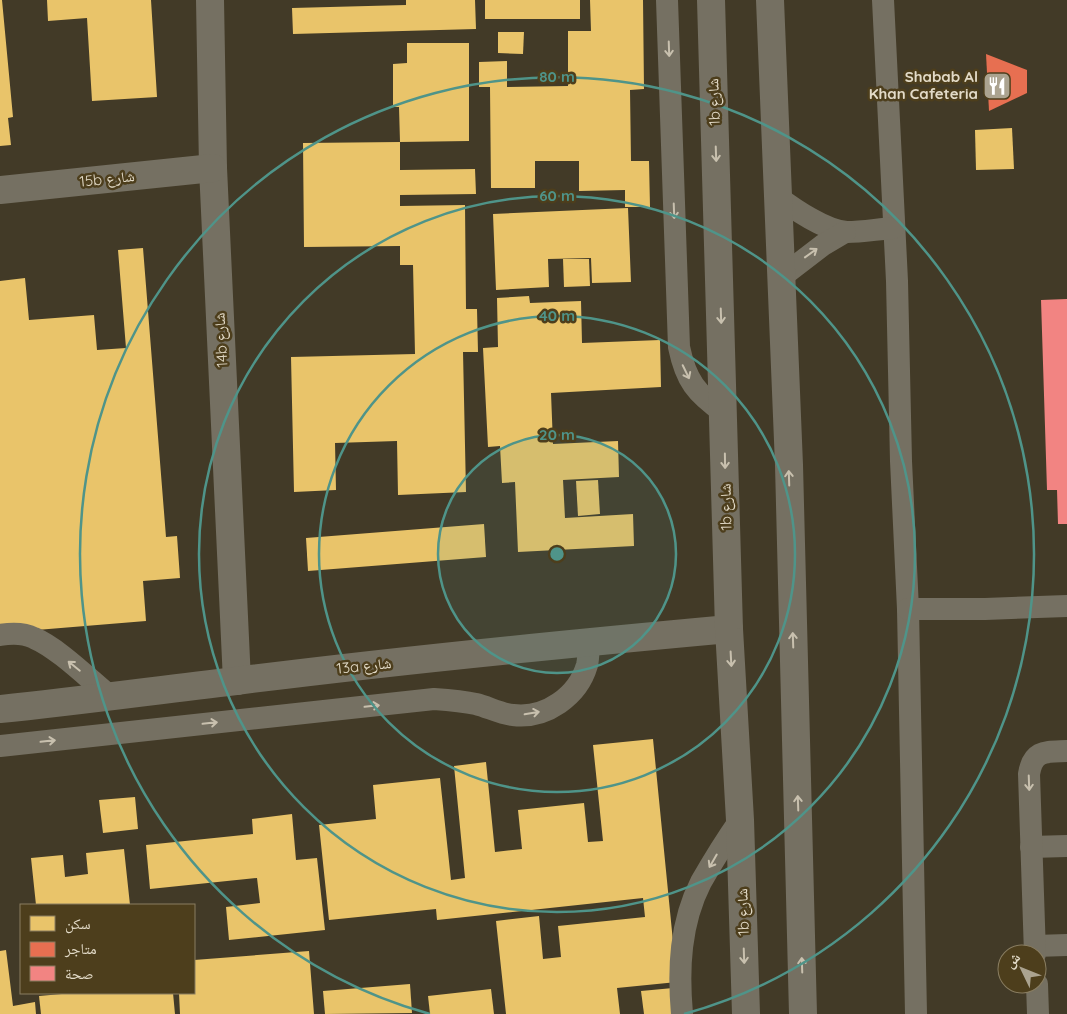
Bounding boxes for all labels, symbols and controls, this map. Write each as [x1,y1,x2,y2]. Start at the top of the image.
one-way arrow [664,40,673,56]
text: 80 m [539,67,575,86]
place label: Shabab Al Khan Cafeteria [869,67,978,103]
restaurant icon: Shabab Al Khan Cafeteria [982,71,1012,101]
street label: 1b شارع [703,78,725,126]
one-way arrow [711,145,720,161]
street label: 15b شارع [78,166,136,192]
text: 60 m [539,186,575,205]
one-way arrow [670,203,679,219]
one-way arrow [804,248,817,259]
text: 40 m [539,306,575,325]
one-way arrow [716,308,725,324]
street label: 14b شارع [210,312,232,368]
one-way arrow [682,364,691,379]
text: 20 m [539,425,575,444]
one-way arrow [720,453,730,469]
one-way arrow [784,470,794,486]
street label: 1b شارع [716,483,736,531]
centre of rings [548,545,566,563]
one-way arrow [789,633,798,649]
one-way arrow [726,650,735,666]
street label: 13a شارع [336,653,393,679]
one-way arrow [68,661,81,672]
one-way arrow [363,701,379,711]
one-way arrow [523,708,539,718]
one-way arrow [202,718,218,728]
one-way arrow [40,736,56,746]
one-way arrow [1025,775,1034,791]
one-way arrow [793,795,802,811]
one-way arrow [708,853,718,868]
street label: 1b شارع [732,888,754,936]
legend [20,904,195,994]
text: سكن [65,914,91,934]
text: متاجر [64,939,97,958]
north arrow [997,944,1047,994]
one-way arrow [739,948,749,964]
text: ش [1001,948,1024,972]
one-way arrow [797,958,807,974]
text: صحة [65,964,94,983]

